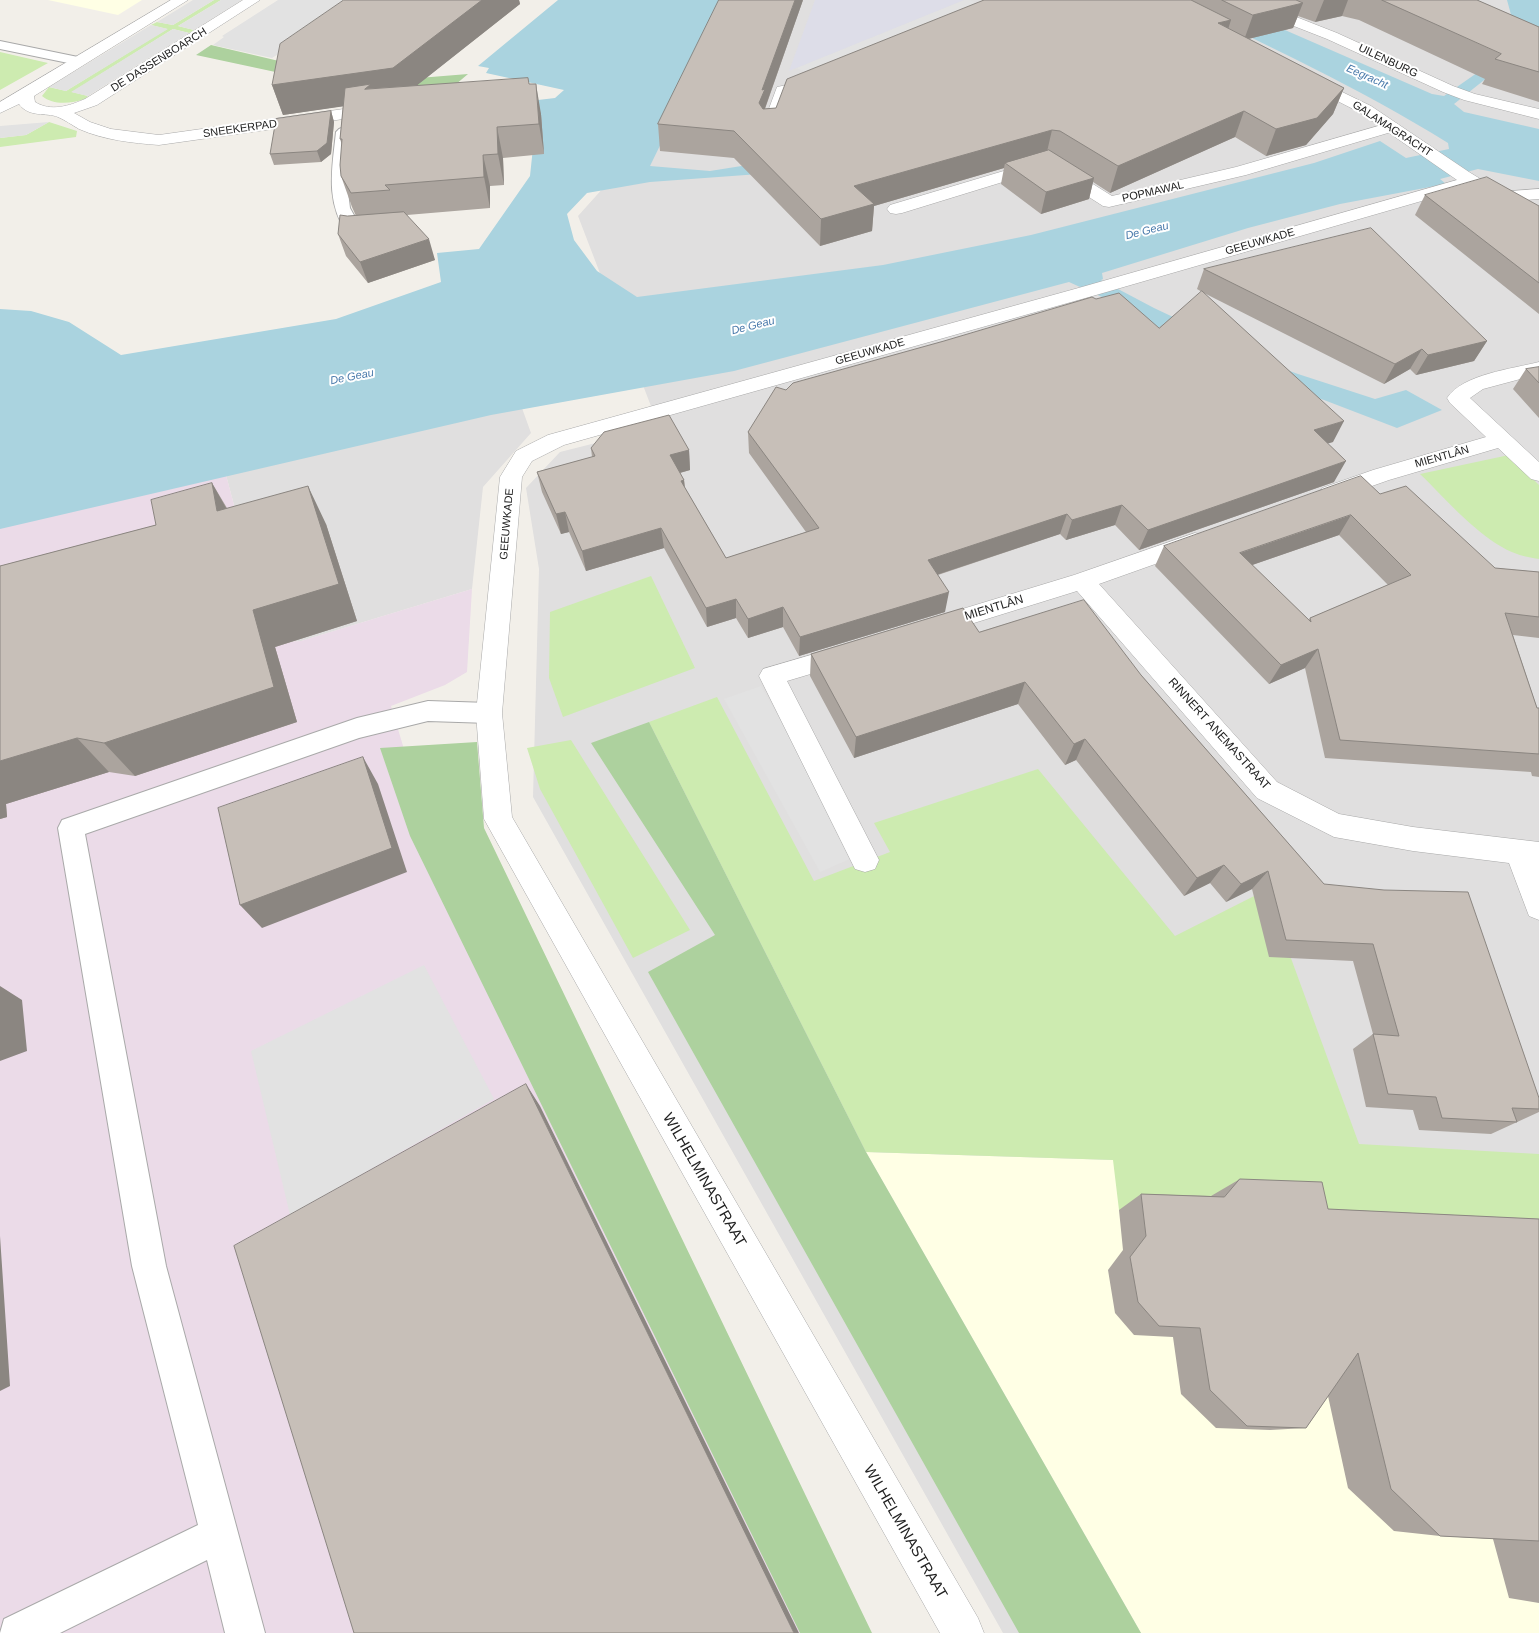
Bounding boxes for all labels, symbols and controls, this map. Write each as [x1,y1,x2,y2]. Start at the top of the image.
street label: DE DASSENBOARCH [109,25,209,95]
street label: UILENBURG [1356,41,1420,81]
water label: Eegracht [1344,62,1390,92]
street label: GALAMAGRACHT [1350,98,1434,160]
street label: SNEEKERPAD [202,117,278,141]
street label: POPMAWAL [1121,179,1185,205]
water label: De Geau [1124,219,1170,243]
street label: GEEUWKADE [1224,226,1296,258]
water label: De Geau [730,314,776,338]
street label: GEEUWKADE [834,336,906,368]
water label: De Geau [329,366,375,388]
street label: MIENTLÂN [1413,443,1471,471]
street label: GEEUWKADE [497,488,517,560]
street label: MIENTLÂN [963,592,1025,624]
street label: RINNERT ANEMASTRAAT [1165,675,1273,793]
street label: WILHELMINASTRAAT [658,1110,750,1250]
street label: WILHELMINASTRAAT [859,1462,951,1602]

